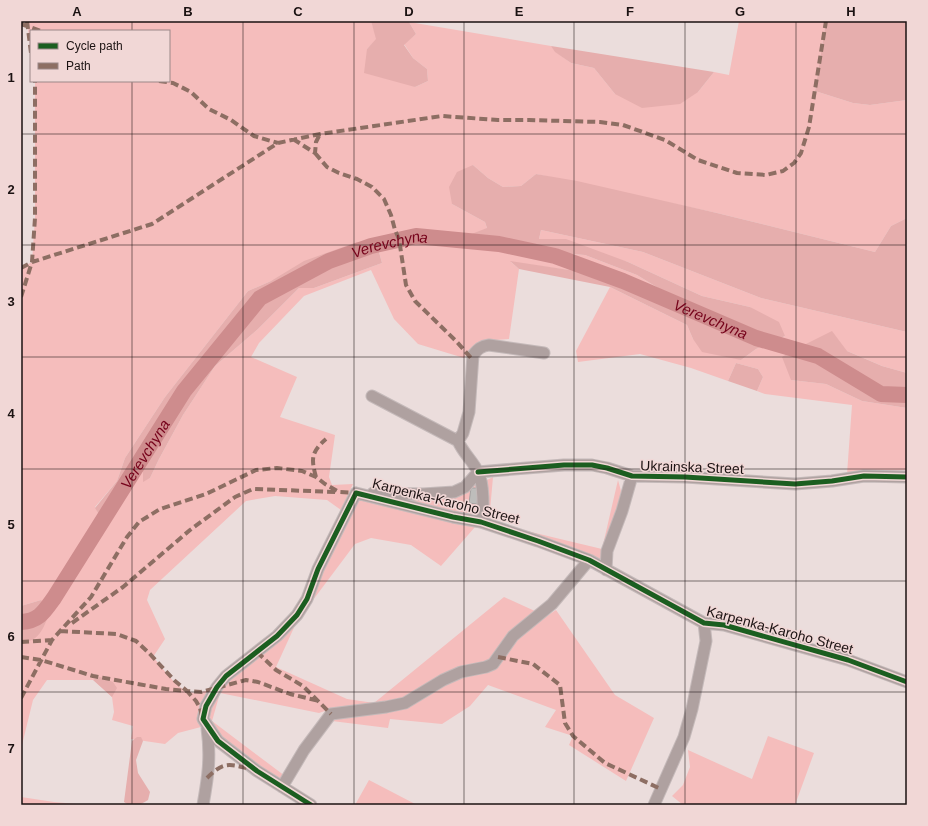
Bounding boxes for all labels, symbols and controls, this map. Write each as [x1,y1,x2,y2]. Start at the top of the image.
text: A [72,4,82,19]
text: B [183,4,193,19]
text: C [293,4,303,19]
text: D [404,4,414,19]
text: E [515,4,524,19]
text: F [626,4,634,19]
text: G [735,4,745,19]
text: H [846,4,856,19]
legend [30,30,170,82]
text: Cycle path [66,39,123,53]
text: Path [66,59,91,73]
text: 1 [7,70,15,85]
text: 2 [7,182,15,197]
water label: Verevchyna [349,227,429,261]
text: 3 [7,294,15,309]
water label: Verevchyna [671,295,750,342]
text: 4 [7,406,15,421]
water label: Verevchyna [116,416,173,492]
street label: Ukrainska Street [640,457,744,477]
street label: Karpenka-Karoho Street [371,475,521,527]
text: 5 [7,517,15,532]
street label: Karpenka-Karoho Street [705,603,855,657]
text: 6 [7,629,15,644]
text: 7 [7,741,15,756]

